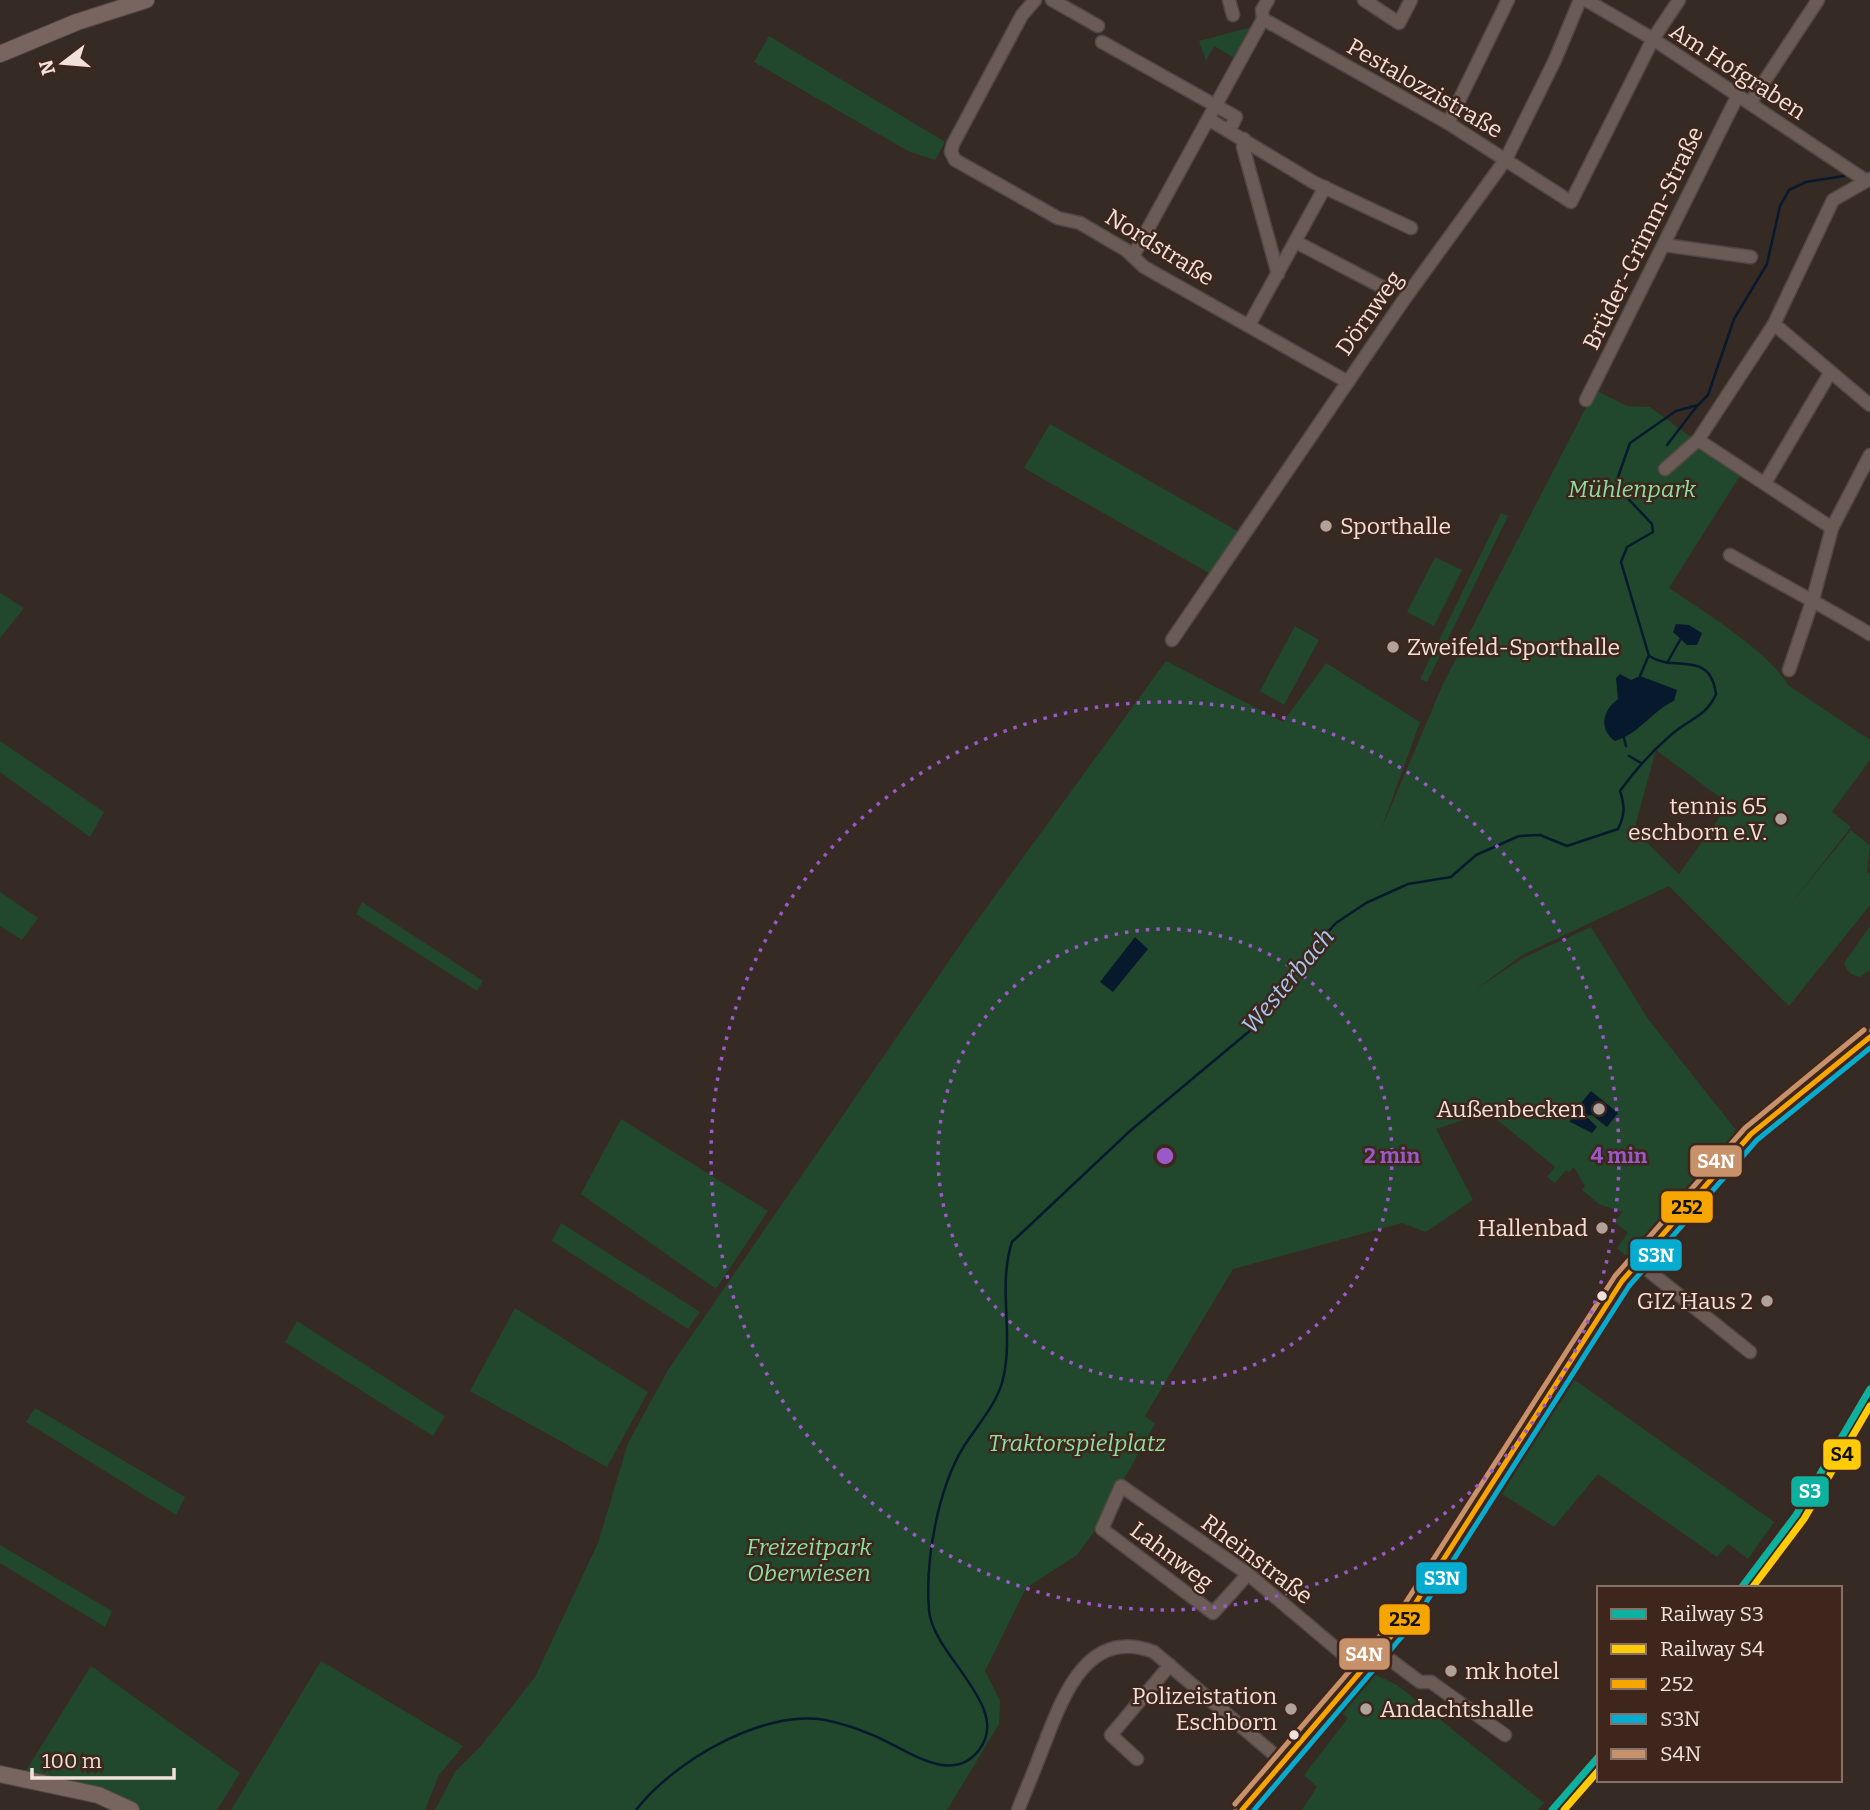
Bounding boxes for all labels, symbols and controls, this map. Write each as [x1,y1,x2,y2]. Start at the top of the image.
street label: Am Hofgraben [1665,17,1812,126]
north arrow [28,28,98,98]
street label: Pestalozzistraße [1342,32,1508,144]
text: N [34,57,60,78]
street label: Brüder-Grimm-Straße [1577,122,1709,354]
street label: Nordstraße [1100,203,1220,291]
street label: Dörnweg [1330,265,1408,361]
park label: Mühlenpark [1568,475,1696,503]
place label: Sporthalle [1340,512,1451,540]
marker: Sporthalle [1318,518,1334,534]
place label: Zweifeld-Sporthalle [1407,633,1620,661]
marker: Zweifeld-Sporthalle [1385,639,1401,655]
place label: tennis 65 eschborn e.V. [1628,792,1767,846]
marker: tennis 65 eschborn e.V. [1773,811,1789,827]
water label: Westerbach [1236,923,1340,1039]
place label: Außenbecken [1437,1095,1585,1123]
marker: Außenbecken [1591,1101,1607,1117]
text: 2 min [1364,1143,1420,1169]
text: 4 min [1591,1143,1648,1169]
centre of rings [1153,1144,1177,1168]
line badge: S4N [1689,1144,1743,1178]
text: S4N [1697,1150,1735,1173]
line badge: 252 [1660,1190,1714,1224]
text: 252 [1671,1196,1703,1219]
place label: Hallenbad [1478,1214,1588,1242]
marker: Hallenbad [1594,1220,1610,1236]
line badge: S3N [1629,1238,1683,1272]
text: S3N [1638,1244,1675,1267]
place label: GIZ Haus 2 [1637,1287,1753,1315]
unlabelled marker [1595,1289,1609,1303]
marker: GIZ Haus 2 [1759,1293,1775,1309]
park label: Traktorspielplatz [988,1429,1166,1457]
line badge: S4 [1822,1438,1862,1471]
text: S4 [1831,1443,1854,1466]
line badge: S3 [1790,1475,1830,1508]
text: S3 [1799,1480,1821,1503]
street label: Rheinstraße [1196,1508,1318,1610]
street label: Lahnweg [1125,1516,1219,1596]
park label: Freizeitpark Oberwiesen [746,1533,872,1587]
line badge: S3N [1415,1561,1468,1595]
text: S3N [1424,1567,1461,1590]
legend [1597,1586,1842,1782]
text: Railway S3 [1660,1601,1764,1627]
line badge: 252 [1378,1603,1431,1636]
text: 252 [1389,1608,1421,1631]
text: Railway S4 [1660,1636,1764,1662]
line badge: S4N [1338,1637,1391,1671]
text: S4N [1345,1643,1383,1666]
place label: mk hotel [1465,1657,1560,1685]
marker: mk hotel [1443,1663,1459,1679]
text: 252 [1660,1671,1694,1697]
place label: Polizeistation Eschborn [1132,1682,1277,1736]
place label: Andachtshalle [1380,1695,1534,1723]
marker: Polizeistation Eschborn [1283,1701,1299,1717]
marker: Andachtshalle [1358,1701,1374,1717]
text: S3N [1660,1706,1700,1732]
unlabelled marker [1287,1728,1301,1742]
scale bar [32,1736,173,1780]
text: S4N [1660,1741,1702,1767]
text: 100 m [42,1748,102,1774]

